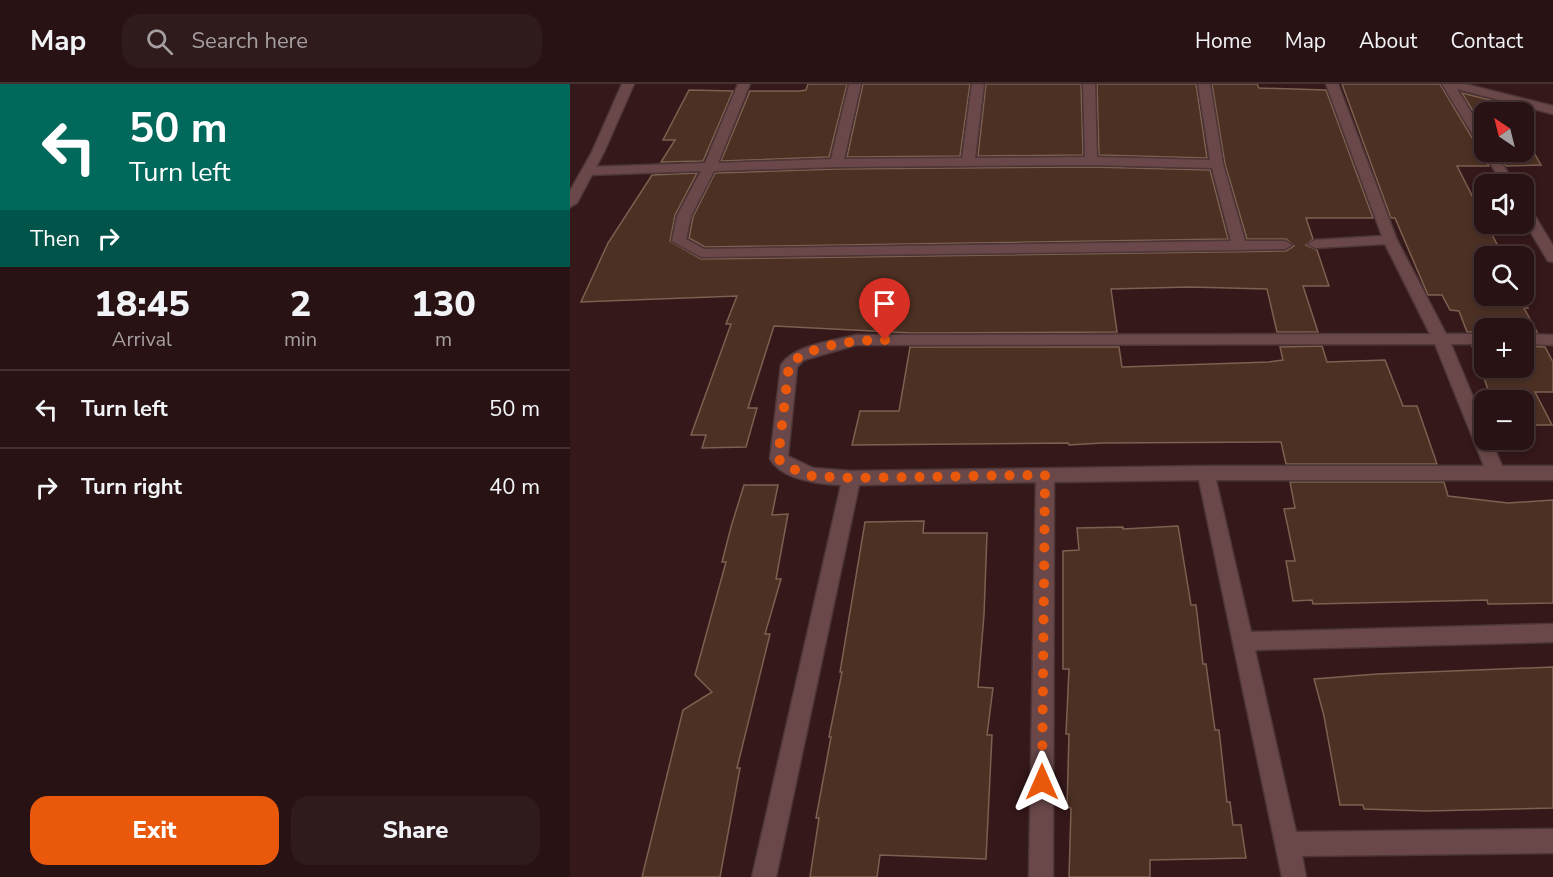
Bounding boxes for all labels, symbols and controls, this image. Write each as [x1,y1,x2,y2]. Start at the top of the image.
search box [122,14,542,68]
text: Map [30,22,86,60]
icon: search [143,25,176,58]
text: Search here [191,26,308,56]
text: Home [1195,27,1252,55]
text: Map [1285,27,1326,55]
text: About [1359,27,1417,55]
text: Contact [1450,27,1523,55]
text: 50 m [129,100,228,157]
north arrow [1474,102,1534,162]
map controls [1474,102,1534,450]
icon: left [30,108,108,186]
text: Turn left [129,154,230,191]
button: sound [1474,174,1534,234]
icon: right [92,222,125,255]
text: Then [30,224,80,254]
button: search [1474,246,1534,306]
pin [859,278,910,340]
text: 18:45 [94,280,190,329]
text: 2 [290,280,311,329]
text: 130 [411,280,476,329]
icon: arrive [868,287,901,320]
button: + [1474,318,1534,378]
text: Arrival [112,326,172,353]
text: min [284,326,317,353]
text: m [435,326,452,353]
button: − [1474,390,1534,450]
icon: left [30,393,63,426]
text: Turn left [81,394,168,424]
text: 50 m [489,394,540,424]
icon: right [30,471,63,504]
text: Turn right [81,472,182,502]
text: 40 m [489,472,540,502]
position arrow [1010,750,1074,814]
button: Exit [30,796,279,865]
button: Share [291,796,540,865]

